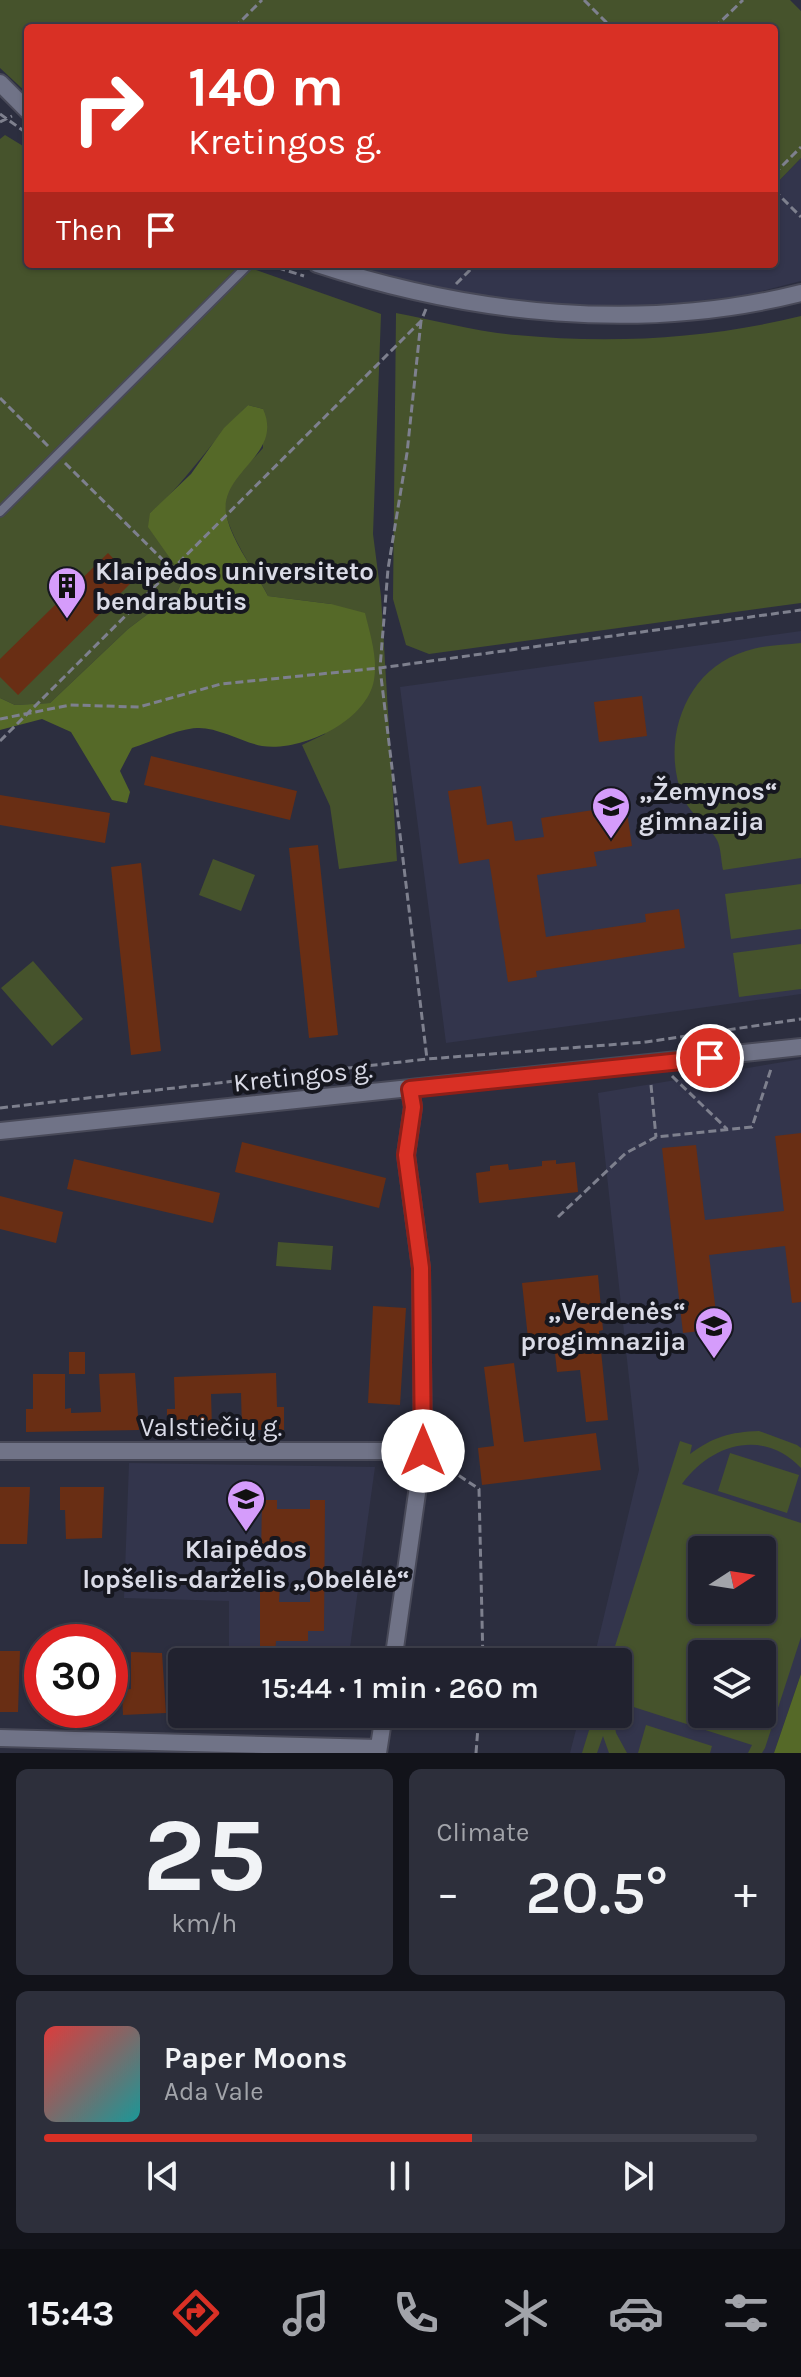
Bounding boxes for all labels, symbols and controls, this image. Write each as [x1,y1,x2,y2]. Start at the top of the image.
text: 140 m [188,54,344,119]
icon: right [56,56,160,160]
text: Kretingos g. [188,121,382,163]
icon: arrive [139,208,183,252]
text: Then [56,212,123,248]
place label: Klaipėdos universiteto bendrabutis [95,556,374,617]
building icon: Klaipėdos universiteto bendrabutis [46,565,88,620]
place label: „Žemynos“ gimnazija [639,775,778,837]
school or university icon: „Žemynos“ gimnazija [590,785,632,840]
pin [676,1024,744,1092]
icon: arrive [688,1036,732,1080]
street label: Kretingos g. [232,1053,374,1099]
place label: „Verdenės“ progimnazija [520,1296,686,1357]
school or university icon: „Verdenės“ progimnazija [693,1305,735,1360]
position arrow [381,1409,465,1493]
street label: Valstiečių g. [140,1412,282,1443]
school or university icon: Klaipėdos lopšelis-darželis „Obelėlė“ [225,1478,267,1533]
place label: Klaipėdos lopšelis-darželis „Obelėlė“ [82,1534,410,1595]
north arrow [688,1536,776,1624]
map controls [688,1536,776,1728]
speed limit sign: 30 [24,1624,128,1728]
button: layers [688,1640,776,1728]
text: 15:44 · 1 min · 260 m [261,1670,539,1706]
text: 25 [143,1795,266,1916]
text: Climate [437,1817,529,1848]
text: 20.5° [525,1858,668,1928]
text: − [437,1868,460,1919]
text: + [734,1868,757,1919]
text: km/h [171,1908,237,1939]
text: Paper Moons [164,2040,347,2076]
text: Ada Vale [164,2076,264,2107]
icon: previous [141,2154,185,2198]
icon: pause [378,2154,422,2198]
icon: next [616,2154,660,2198]
icon: directions [168,2285,224,2341]
icon: music [278,2285,334,2341]
icon: phone [388,2285,444,2341]
icon: climate [498,2285,554,2341]
icon: car [608,2285,664,2341]
icon: filters [718,2285,774,2341]
text: 15:43 [27,2292,114,2334]

